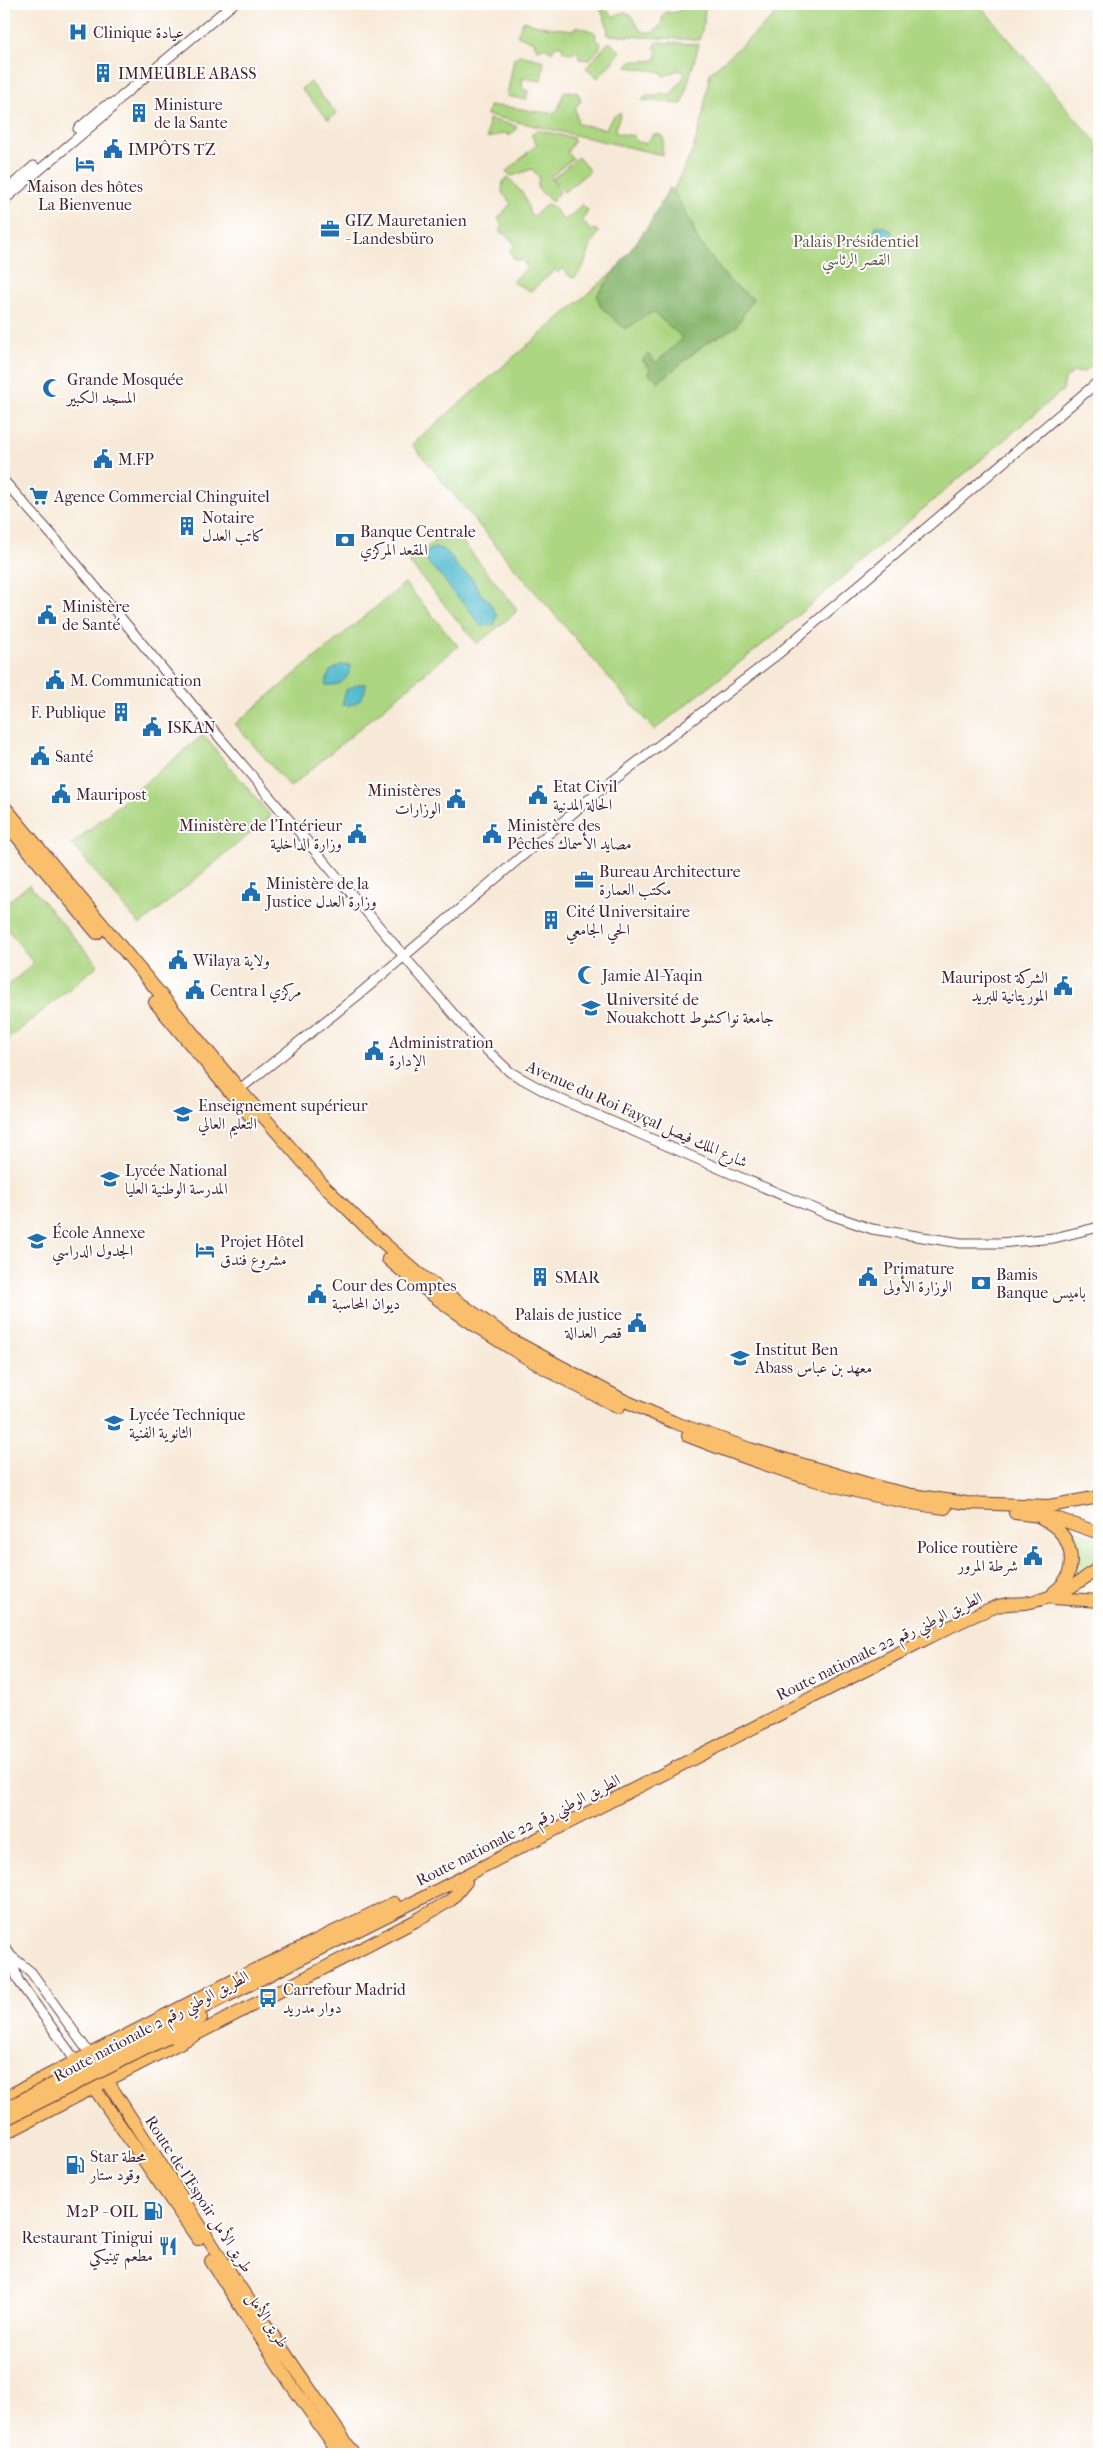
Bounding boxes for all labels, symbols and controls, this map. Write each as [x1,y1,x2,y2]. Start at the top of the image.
hospital icon: Clinique عيادة [67,21,89,43]
place label: Clinique عيادة [93,23,184,42]
building icon: IMMEUBLE ABASS [92,62,114,84]
place label: IMMEUBLE ABASS [118,64,257,83]
place label: Ministure de la Sante [154,95,228,132]
building icon: Ministure de la Sante [128,102,150,124]
public building icon: IMPÔTS TZ [102,138,124,160]
place label: IMPÔTS TZ [128,139,216,159]
hotel icon: Maison des hôtes La Bienvenue [74,153,96,175]
place label: Maison des hôtes La Bienvenue [27,177,143,214]
place label: GIZ Mauretanien - Landesbüro [345,211,467,248]
office icon: GIZ Mauretanien - Landesbüro [319,218,341,240]
park label: Palais Présidentiel القصر الرئاسي [793,232,920,275]
place label: Grande Mosquée المسجد الكبير [65,370,183,407]
mosque icon: Grande Mosquée المسجد الكبير [41,377,63,399]
public building icon: M.FP [92,448,114,470]
place label: M.FP [118,450,154,469]
supermarket icon: Agence Commercial Chinguitel [28,485,50,507]
place label: Agence Commercial Chinguitel [53,487,270,506]
place label: Notaire كاتب العدل [202,508,265,546]
building icon: Notaire كاتب العدل [176,515,198,537]
place label: Banque Centrale المقعد المركزي [360,522,476,562]
bank icon: Banque Centrale المقعد المركزي [334,529,356,551]
place label: Ministère de Santé [62,597,130,634]
public building icon: Ministère de Santé [36,604,58,626]
public building icon: M. Communication [44,669,66,691]
place label: M. Communication [70,671,202,690]
building icon: F. Publique [110,701,132,723]
place label: F. Publique [31,703,106,722]
public building icon: ISKAN [141,716,163,738]
place label: ISKAN [167,718,216,737]
public building icon: Santé [29,745,51,767]
place label: Santé [55,747,94,766]
place label: Etat Civil الحالة المدنية [553,777,618,814]
place label: Ministères الوزارات [368,781,441,819]
public building icon: Mauripost [50,783,72,805]
public building icon: Etat Civil الحالة المدنية [527,784,549,806]
place label: Mauripost [76,785,147,804]
public building icon: Ministères الوزارات [445,788,467,810]
place label: Ministère de l'Intérieur وزارة الداخلية [179,816,342,853]
place label: Ministère des Pêches مصايد الأسماك [507,816,632,853]
public building icon: Ministère de l'Intérieur وزارة الداخلية [346,823,368,845]
public building icon: Ministère des Pêches مصايد الأسماك [481,823,503,845]
place label: Bureau Architecture مكتب العمارة [599,862,741,900]
office icon: Bureau Architecture مكتب العمارة [573,869,595,891]
place label: Ministère de la Justice وزارة العدل [264,874,377,911]
public building icon: Ministère de la Justice وزارة العدل [240,881,262,903]
place label: Cité Universitaire الحي الجامعي [566,902,690,945]
building icon: Cité Universitaire الحي الجامعي [540,909,562,931]
public building icon: Wilaya ولاية [167,949,189,971]
place label: Wilaya ولاية [192,951,270,971]
mosque icon: Jamie Al-Yaqin [576,964,598,986]
place label: Jamie Al-Yaqin [600,966,703,985]
place label: Mauripost الشركة الموريتانية للبريد [941,968,1048,1006]
public building icon: Mauripost الشركة الموريتانية للبريد [1052,975,1074,997]
public building icon: Centra l مركزي [184,979,206,1001]
place label: Centra l مركزي [210,981,302,1003]
place label: Université de Nouakchott جامعة نواكشوط [606,990,774,1028]
school or university icon: Université de Nouakchott جامعة نواكشوط [580,997,602,1019]
place label: Administration الإدارة [388,1033,494,1072]
public building icon: Administration الإدارة [363,1040,385,1062]
street label: Avenue du Roi Fayçal شارع الملك فيصل [521,1056,751,1175]
place label: Enseignement supérieur التعليم العالي [198,1096,368,1140]
school or university icon: Enseignement supérieur التعليم العالي [172,1103,194,1125]
place label: Lycée National المدرسة الوطنية العليا [125,1161,228,1199]
school or university icon: Lycée National المدرسة الوطنية العليا [99,1168,121,1190]
place label: École Annexe الجدول الدراسي [52,1222,145,1266]
school or university icon: École Annexe الجدول الدراسي [26,1230,48,1252]
place label: Projet Hôtel مشروع فندق [220,1232,305,1273]
hotel icon: Projet Hôtel مشروع فندق [194,1239,216,1261]
place label: Primature الوزارة الأولى [883,1259,954,1297]
place label: Bamis Banque باميس [996,1265,1086,1303]
building icon: SMAR [529,1266,551,1288]
public building icon: Primature الوزارة الأولى [857,1266,879,1288]
place label: SMAR [555,1268,601,1287]
bank icon: Bamis Banque باميس [970,1272,992,1294]
place label: Cour des Comptes ديوان المحاسبة [332,1276,456,1314]
public building icon: Cour des Comptes ديوان المحاسبة [306,1283,328,1305]
place label: Palais de justice قصر العدالة [515,1305,622,1343]
public building icon: Palais de justice قصر العدالة [626,1312,648,1334]
place label: Institut Ben Abass معهد بن عباس [754,1340,872,1378]
school or university icon: Institut Ben Abass معهد بن عباس [729,1347,751,1369]
place label: Lycée Technique الثانوية الفنية [129,1405,245,1443]
school or university icon: Lycée Technique الثانوية الفنية [103,1412,125,1434]
place label: Police routière شرطة المرور [917,1538,1018,1576]
public building icon: Police routière شرطة المرور [1022,1545,1044,1567]
street label: Route nationale 22 الطريق الوطني رقم [773,1588,988,1710]
street label: Route nationale 22 الطريق الوطني رقم [413,1770,626,1895]
street label: Route nationale الطريق الوطني رقم 2 [50,1966,255,2091]
place label: Carrefour Madrid دوار مدريد [283,1980,406,2017]
bus stop icon: Carrefour Madrid دوار مدريد [257,1987,279,2009]
street label: Route de l’Espoir طريق الأمل [139,2111,259,2277]
place label: Star محطة وقود ستار [88,2147,146,2185]
fuel station icon: Star محطة وقود ستار [64,2154,86,2176]
fuel station icon: M2P - OIL [142,2200,164,2222]
place label: M2P - OIL [66,2202,138,2221]
place label: Restaurant Tinigui مطعم تينيكي [21,2228,153,2271]
restaurant icon: Restaurant Tinigui مطعم تينيكي [157,2235,179,2257]
street label: طريق الأمل [241,2287,295,2353]

